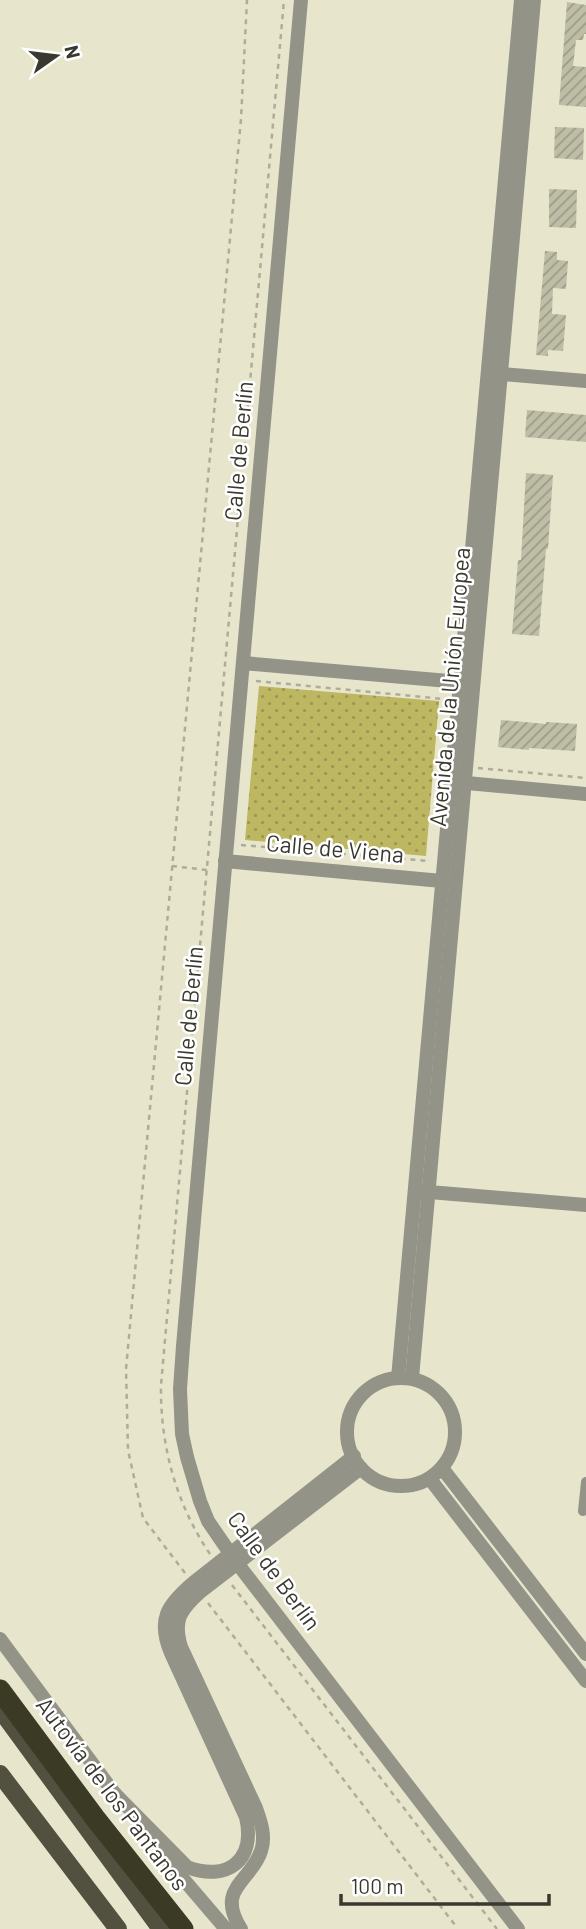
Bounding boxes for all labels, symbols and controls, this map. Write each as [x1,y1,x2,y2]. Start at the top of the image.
north arrow [21,21,91,91]
text: N [60,43,86,61]
street label: Calle de Berlín [218,380,258,522]
street label: Avenida de la Unión Europea [423,546,475,828]
street label: Calle de Viena [265,828,405,868]
street label: Calle de Berlín [168,945,208,1087]
street label: Calle de Berlín [222,1506,327,1635]
street label: Autovía de los Pantanos [31,1691,195,1896]
scale bar [341,1862,549,1906]
text: 100 m [351,1873,404,1898]

